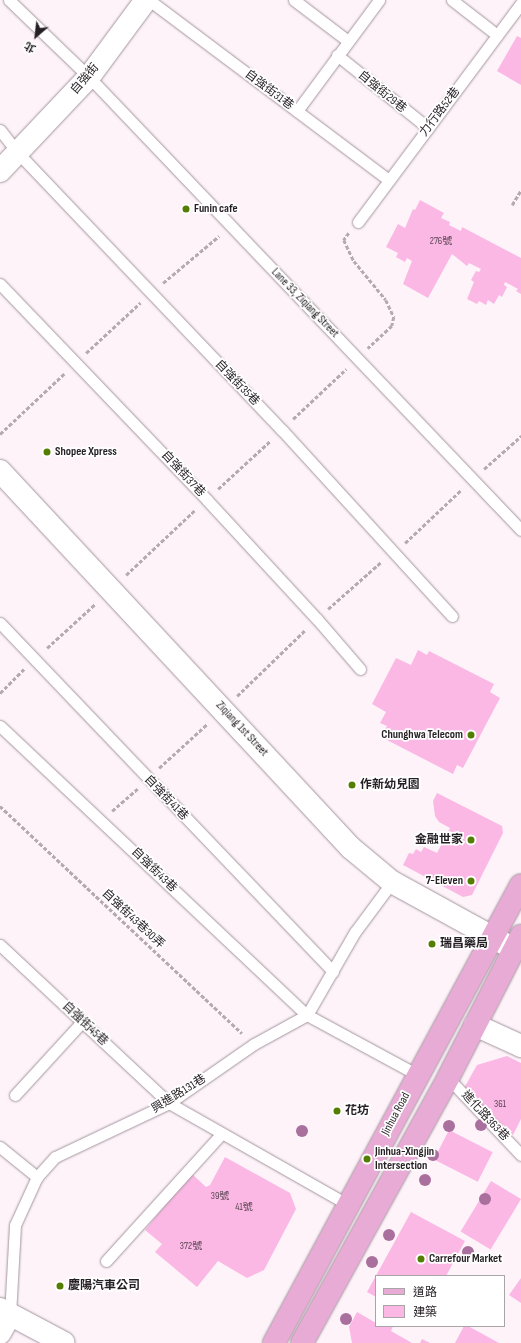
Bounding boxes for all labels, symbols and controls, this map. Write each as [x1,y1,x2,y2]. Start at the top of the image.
north arrow [16,16,56,56]
text: 北 [22,39,38,55]
street label: 自強街 [68,61,102,97]
street label: 自強街31巷 [242,67,296,113]
street label: 自強街29巷 [355,68,409,116]
street label: 力行路52巷 [417,85,463,139]
place label: Funin cafe [194,202,238,216]
marker: Funin cafe [181,204,191,214]
house number: 276號 [430,236,452,248]
street label: Lane 33, Ziqiang Street [268,265,342,341]
street label: 自強街35巷 [212,357,262,409]
place label: Shopee Xpress [55,445,117,459]
marker: Shopee Xpress [42,447,52,457]
street label: 自強街37巷 [158,448,208,500]
street label: Ziqiang 1st Street [213,698,271,760]
place label: Chunghwa Telecom [381,728,463,742]
marker: Chunghwa Telecom [466,730,476,740]
street label: 自強街41巷 [141,772,191,824]
place label: 作新幼兒園 [360,778,420,792]
marker: 作新幼兒園 [347,780,357,790]
place label: 金融世家 [415,833,463,847]
marker: 金融世家 [466,835,476,845]
street label: 自強街43巷 [128,845,180,895]
place label: 7-Eleven [426,874,463,888]
marker: 7-Eleven [466,876,476,886]
street label: 自強街43巷30弄 [99,886,167,952]
place label: 瑞昌藥局 [440,937,488,951]
marker: 瑞昌藥局 [427,939,437,949]
street label: 自強街45巷 [59,999,111,1049]
street label: 興進路131巷 [149,1072,209,1116]
street label: 進化路363巷 [458,1088,512,1144]
street label: Jinhua Road [379,1090,413,1138]
house number: 361 [494,1099,506,1111]
place label: 花坊 [345,1104,369,1118]
marker: 花坊 [332,1106,342,1116]
place label: Jinhua-Xingjin Intersection [375,1145,434,1173]
marker: Jinhua-Xingjin Intersection [362,1154,372,1164]
house number: 39號 [211,1191,229,1203]
house number: 41號 [235,1202,253,1214]
house number: 372號 [180,1241,202,1253]
place label: Carrefour Market [429,1252,502,1266]
marker: Carrefour Market [416,1254,426,1264]
legend [375,1275,505,1327]
place label: 慶陽汽車公司 [68,1279,140,1293]
marker: 慶陽汽車公司 [55,1281,65,1291]
text: 道路 [413,1285,437,1300]
text: 建築 [413,1305,437,1320]

